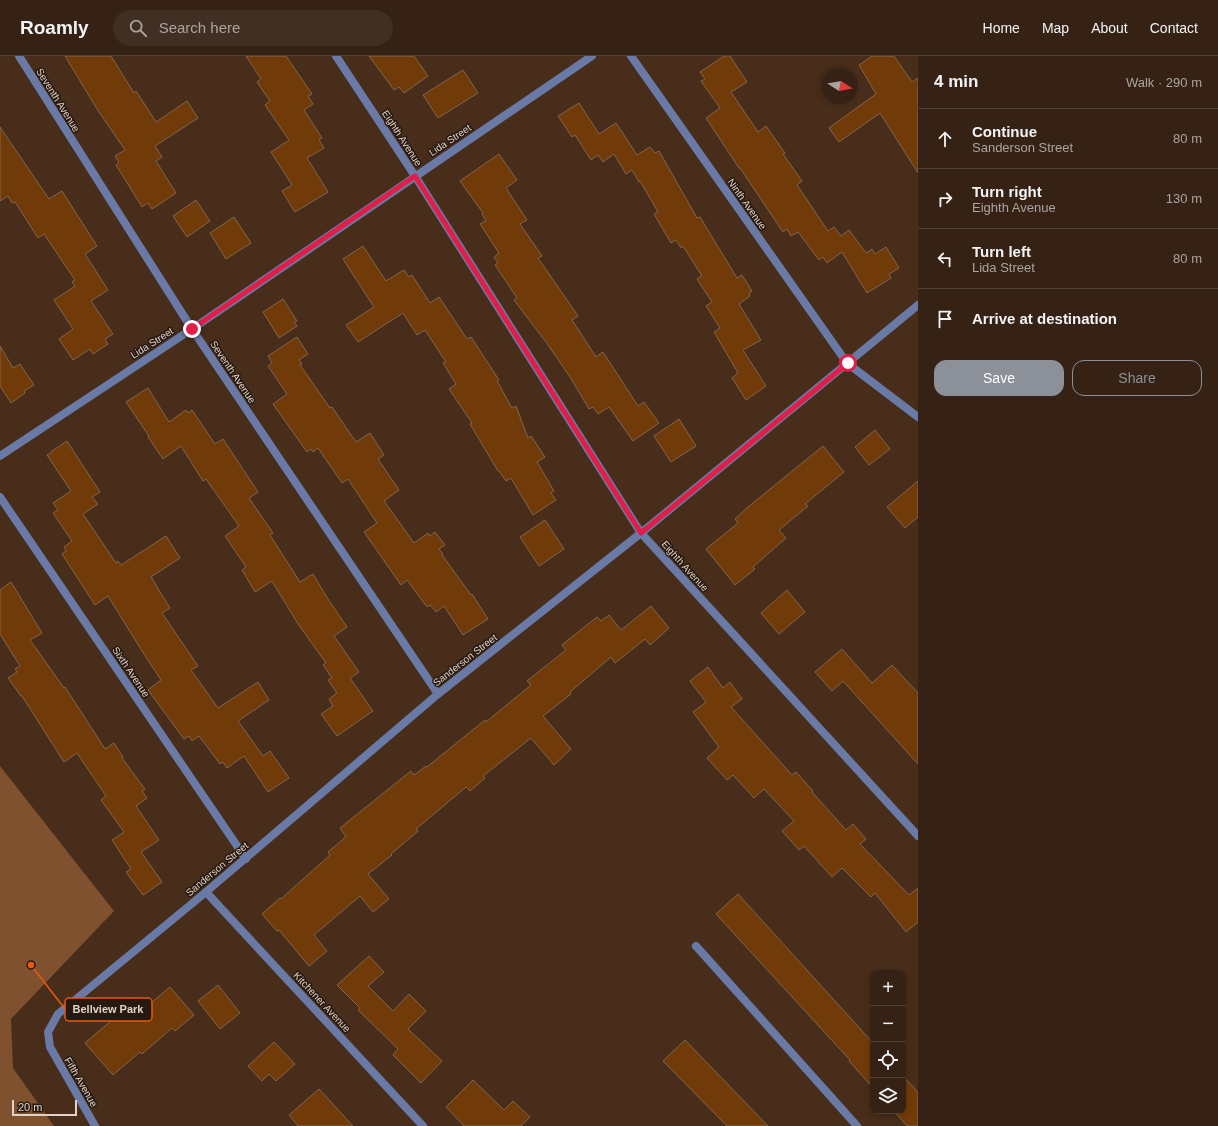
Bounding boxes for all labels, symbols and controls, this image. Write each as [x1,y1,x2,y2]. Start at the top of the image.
search box [113,10,393,46]
text: Roamly [20,17,89,38]
icon: search [127,17,149,39]
text: Search here [159,19,240,36]
text: Home [983,20,1020,36]
text: Map [1042,20,1069,36]
text: About [1091,20,1128,36]
text: Contact [1150,20,1198,36]
street label: Seventh Avenue [34,66,82,134]
north arrow [822,68,858,104]
text: 4 min [934,72,978,91]
text: Walk · 290 m [1126,75,1202,90]
street label: Eighth Avenue [380,108,424,168]
street label: Lida Street [427,122,473,158]
text: Continue [972,123,1037,140]
icon: ahead [934,128,956,150]
text: 80 m [1173,131,1202,146]
text: Sanderson Street [972,140,1073,155]
street label: Ninth Avenue [725,177,769,232]
text: Turn right [972,183,1042,200]
icon: right [934,188,956,210]
text: 130 m [1166,191,1202,206]
text: Eighth Avenue [972,200,1056,215]
text: Turn left [972,243,1031,260]
icon: left [934,248,956,270]
text: 80 m [1173,251,1202,266]
text: Lida Street [972,260,1035,275]
icon: arrive [934,308,956,330]
text: Arrive at destination [972,310,1117,327]
route end [183,320,201,338]
street label: Lida Street [129,325,175,361]
street label: Seventh Avenue [208,339,258,406]
route start [839,354,857,372]
button: Save [934,360,1064,396]
button: Share [1072,360,1202,396]
street label: Eighth Avenue [659,538,711,594]
street label: Sanderson Street [431,632,499,688]
street label: Sixth Avenue [110,645,152,700]
street label: Sanderson Street [184,840,251,898]
street label: Kitchener Avenue [291,970,353,1035]
map controls [870,970,906,1114]
button: + [870,970,906,1006]
callout: Bellview Park [65,998,152,1021]
text: Bellview Park [73,1003,144,1015]
button: − [870,1006,906,1042]
button: locate [870,1042,906,1078]
street label: Fifth Avenue [62,1055,100,1109]
button: layers [870,1078,906,1114]
scale bar [12,1098,77,1117]
text: 20 m [18,1101,42,1113]

